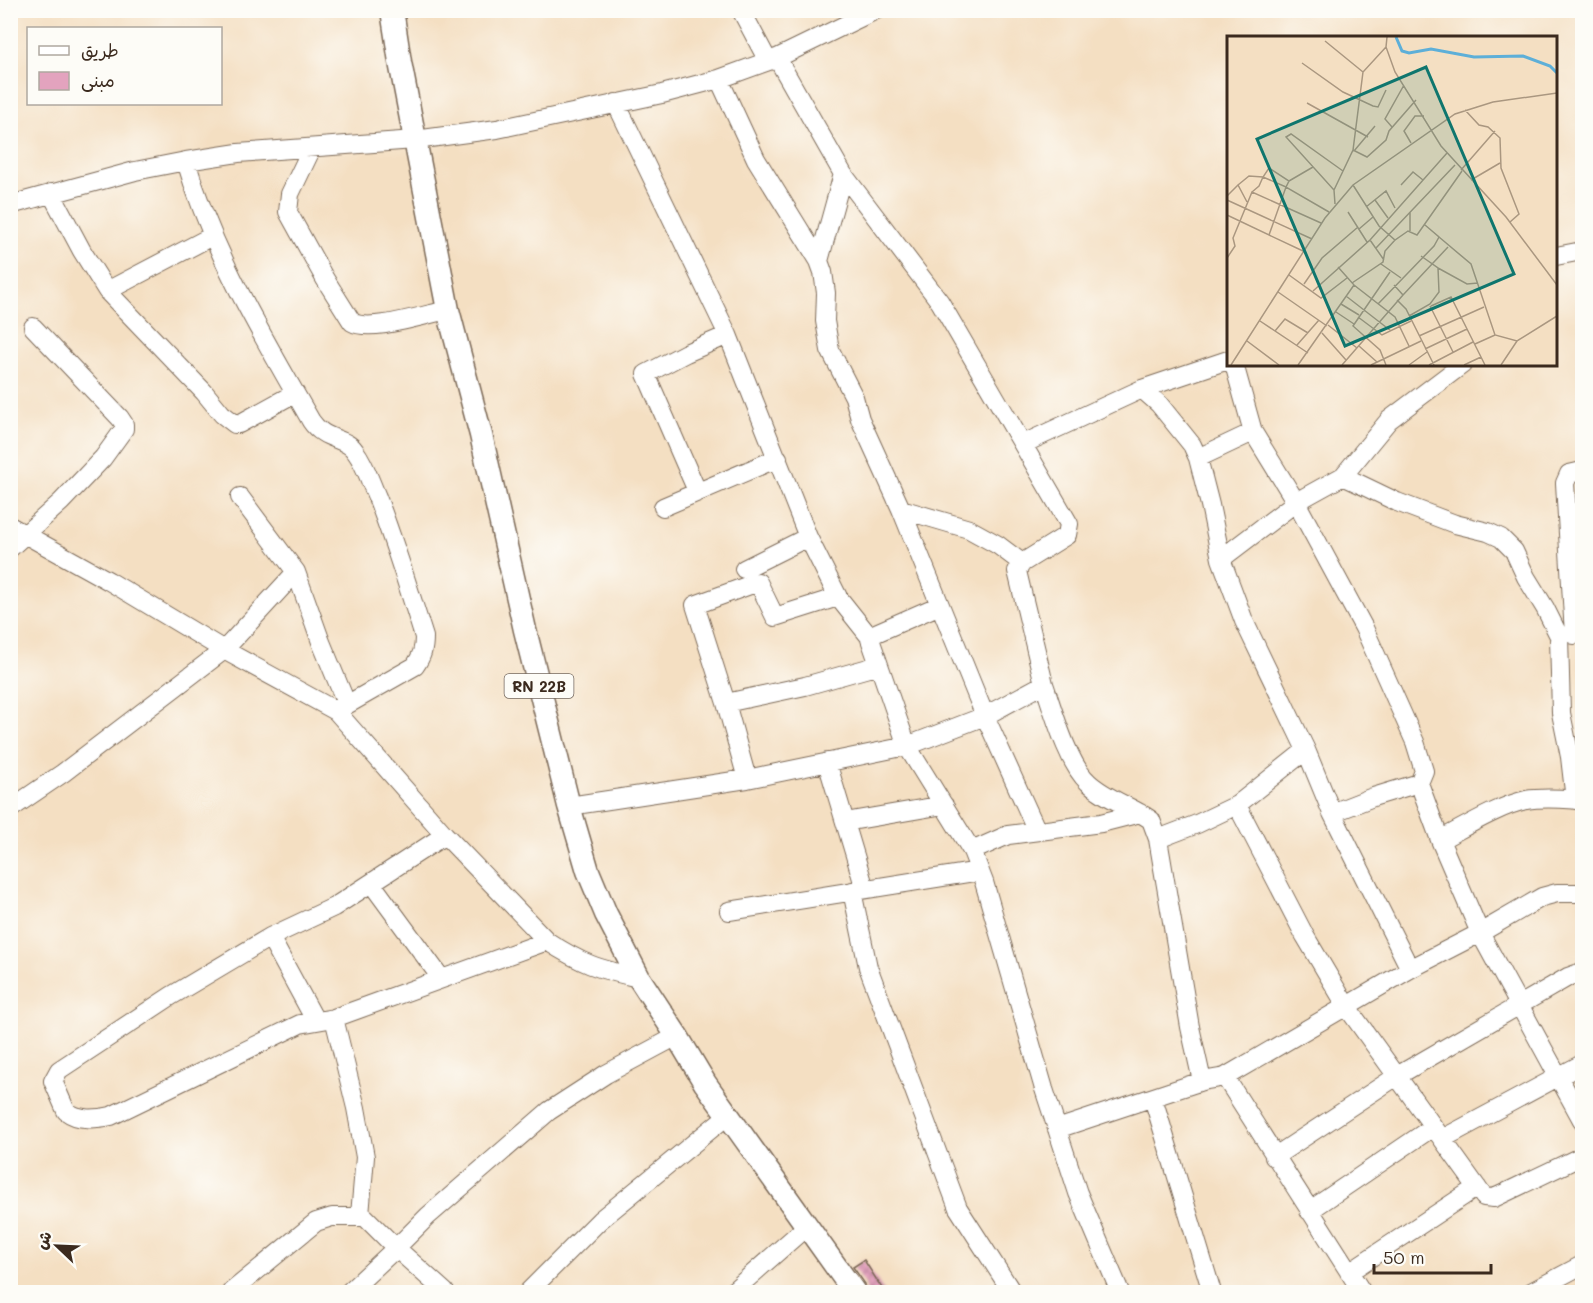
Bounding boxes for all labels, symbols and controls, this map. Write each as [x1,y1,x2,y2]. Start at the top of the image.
legend [27,27,222,105]
inset map [1227,36,1557,366]
text: طريق [81,38,119,62]
text: مبنى [81,68,115,92]
road number: RN 22B [504,674,574,698]
north arrow [27,1216,87,1276]
text: ش [30,1228,56,1252]
scale bar [1374,1237,1491,1275]
text: 50 m [1383,1245,1425,1269]

